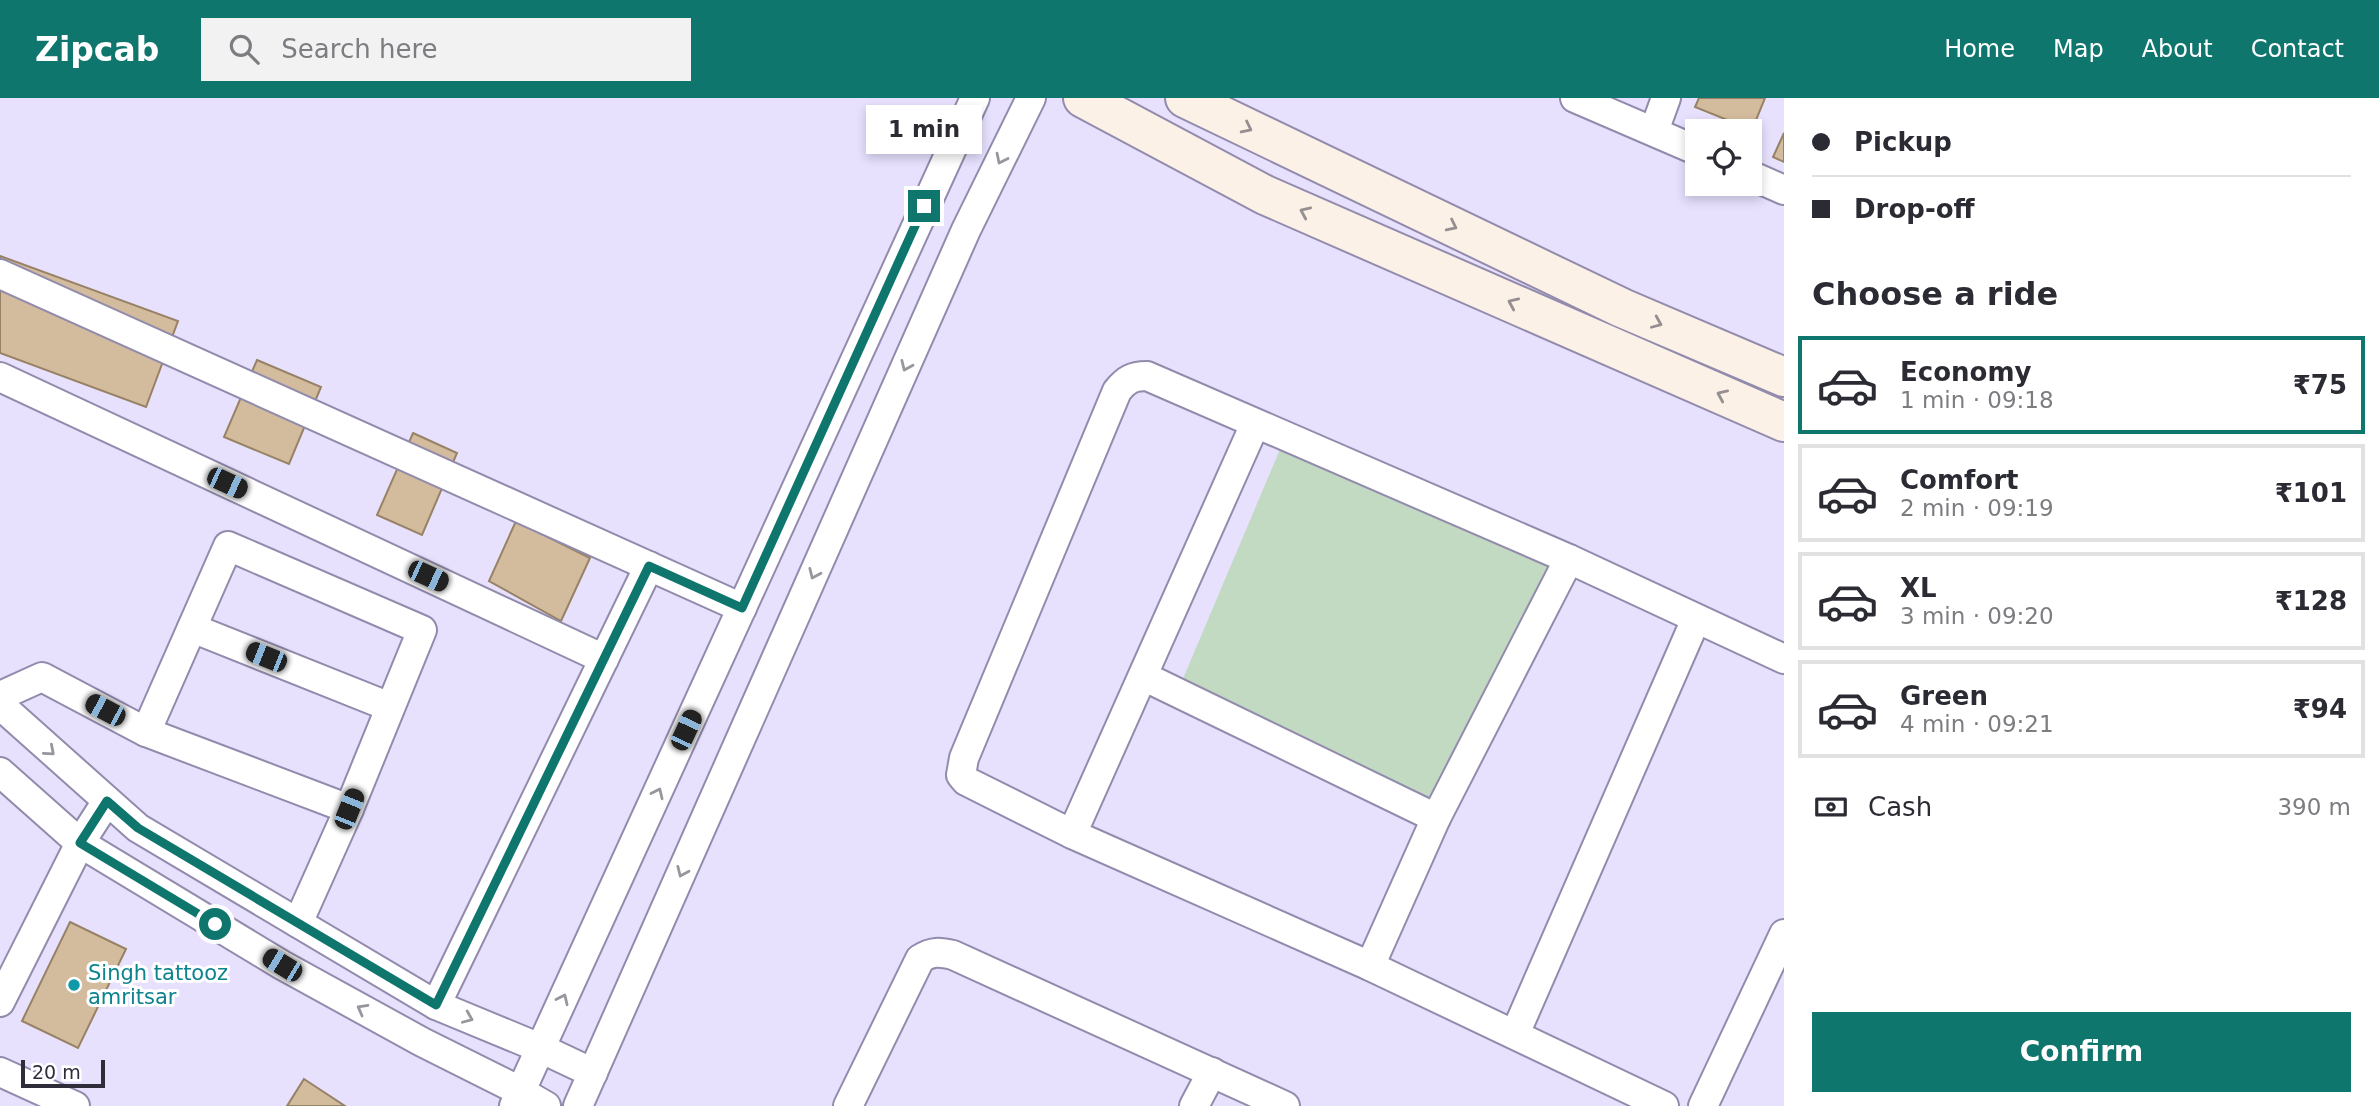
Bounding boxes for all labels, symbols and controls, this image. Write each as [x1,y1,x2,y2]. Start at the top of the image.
search box [201,18,691,81]
text: Zipcab [35,30,159,69]
icon: search [225,30,263,68]
text: Search here [281,34,438,64]
text: Home [1944,35,2015,63]
text: Map [2053,35,2104,63]
text: About [2142,35,2213,63]
text: Contact [2251,35,2344,63]
callout: 1 min [866,105,982,154]
text: 1 min [888,116,960,142]
one-way arrow [1239,119,1252,133]
map controls [1685,119,1762,196]
button: locate [1685,119,1762,196]
text: Pickup [1854,127,1952,157]
one-way arrow [995,152,1009,164]
route end [908,190,940,222]
text: Drop-off [1854,194,1975,224]
one-way arrow [1300,206,1312,220]
one-way arrow [1445,218,1457,232]
text: Choose a ride [1812,275,2058,313]
one-way arrow [1508,297,1520,311]
one-way arrow [1650,315,1663,329]
icon: car [1816,354,1879,417]
text: Economy [1900,357,2031,387]
one-way arrow [900,359,914,371]
text: ₹75 [2293,370,2347,400]
text: 1 min · 09:18 [1900,387,2054,413]
one-way arrow [1716,389,1729,403]
icon: car [1816,462,1879,525]
car [204,465,251,501]
text: Comfort [1900,465,2018,495]
text: ₹101 [2275,478,2347,508]
text: 2 min · 09:19 [1900,495,2054,521]
car [405,558,452,594]
one-way arrow [808,567,822,579]
icon: car [1816,570,1879,633]
text: XL [1900,573,1937,603]
text: ₹128 [2275,586,2347,616]
text: 3 min · 09:20 [1900,603,2054,629]
car [243,639,290,675]
icon: car [1816,678,1879,741]
text: Green [1900,681,1988,711]
car [82,691,129,729]
text: ₹94 [2293,694,2347,724]
car [668,707,705,753]
text: 4 min · 09:21 [1900,711,2054,737]
one-way arrow [42,743,55,755]
car [332,786,367,832]
one-way arrow [649,788,663,800]
icon: cash [1812,788,1850,826]
text: Cash [1868,792,1932,822]
text: 390 m [2277,794,2351,820]
one-way arrow [676,865,690,877]
route start [199,908,231,940]
car [259,945,306,985]
place label: Singh tattooz amritsar [88,961,228,1009]
marker: Singh tattooz amritsar [66,977,82,993]
one-way arrow [554,994,568,1007]
one-way arrow [357,1004,369,1017]
one-way arrow [460,1010,473,1024]
button: Confirm [1812,1012,2351,1092]
scale bar [21,1057,105,1089]
text: 20 m [32,1061,81,1083]

